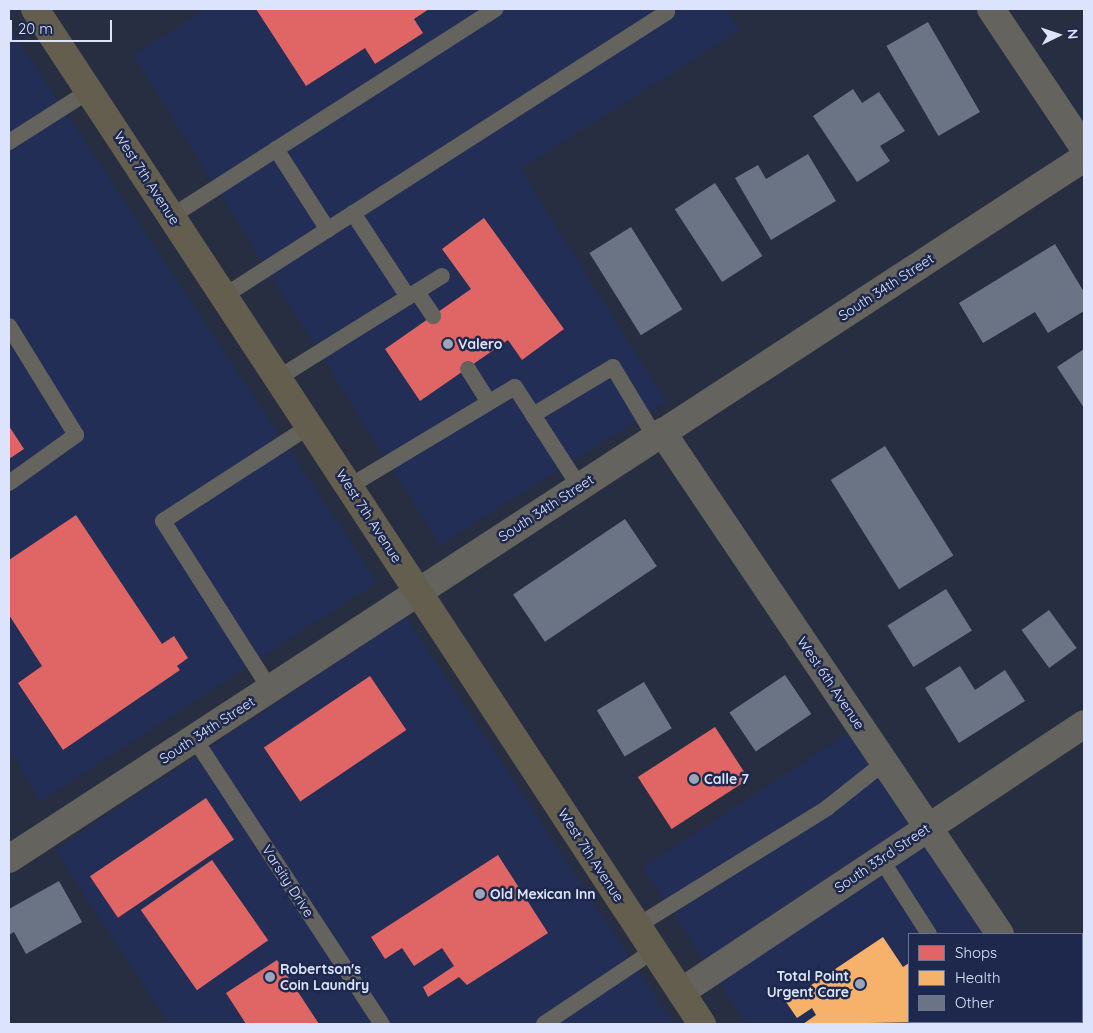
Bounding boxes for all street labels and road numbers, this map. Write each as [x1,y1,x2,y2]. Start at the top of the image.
street label: West 7th Avenue [111,128,183,228]
street label: South 34th Street [835,250,937,324]
street label: West 7th Avenue [333,466,405,566]
street label: South 34th Street [495,471,597,545]
street label: West 6th Avenue [794,633,868,733]
street label: South 34th Street [156,693,258,767]
street label: West 7th Avenue [555,805,627,905]
street label: South 33rd Street [831,820,933,896]
street label: Varsity Drive [258,842,318,920]

